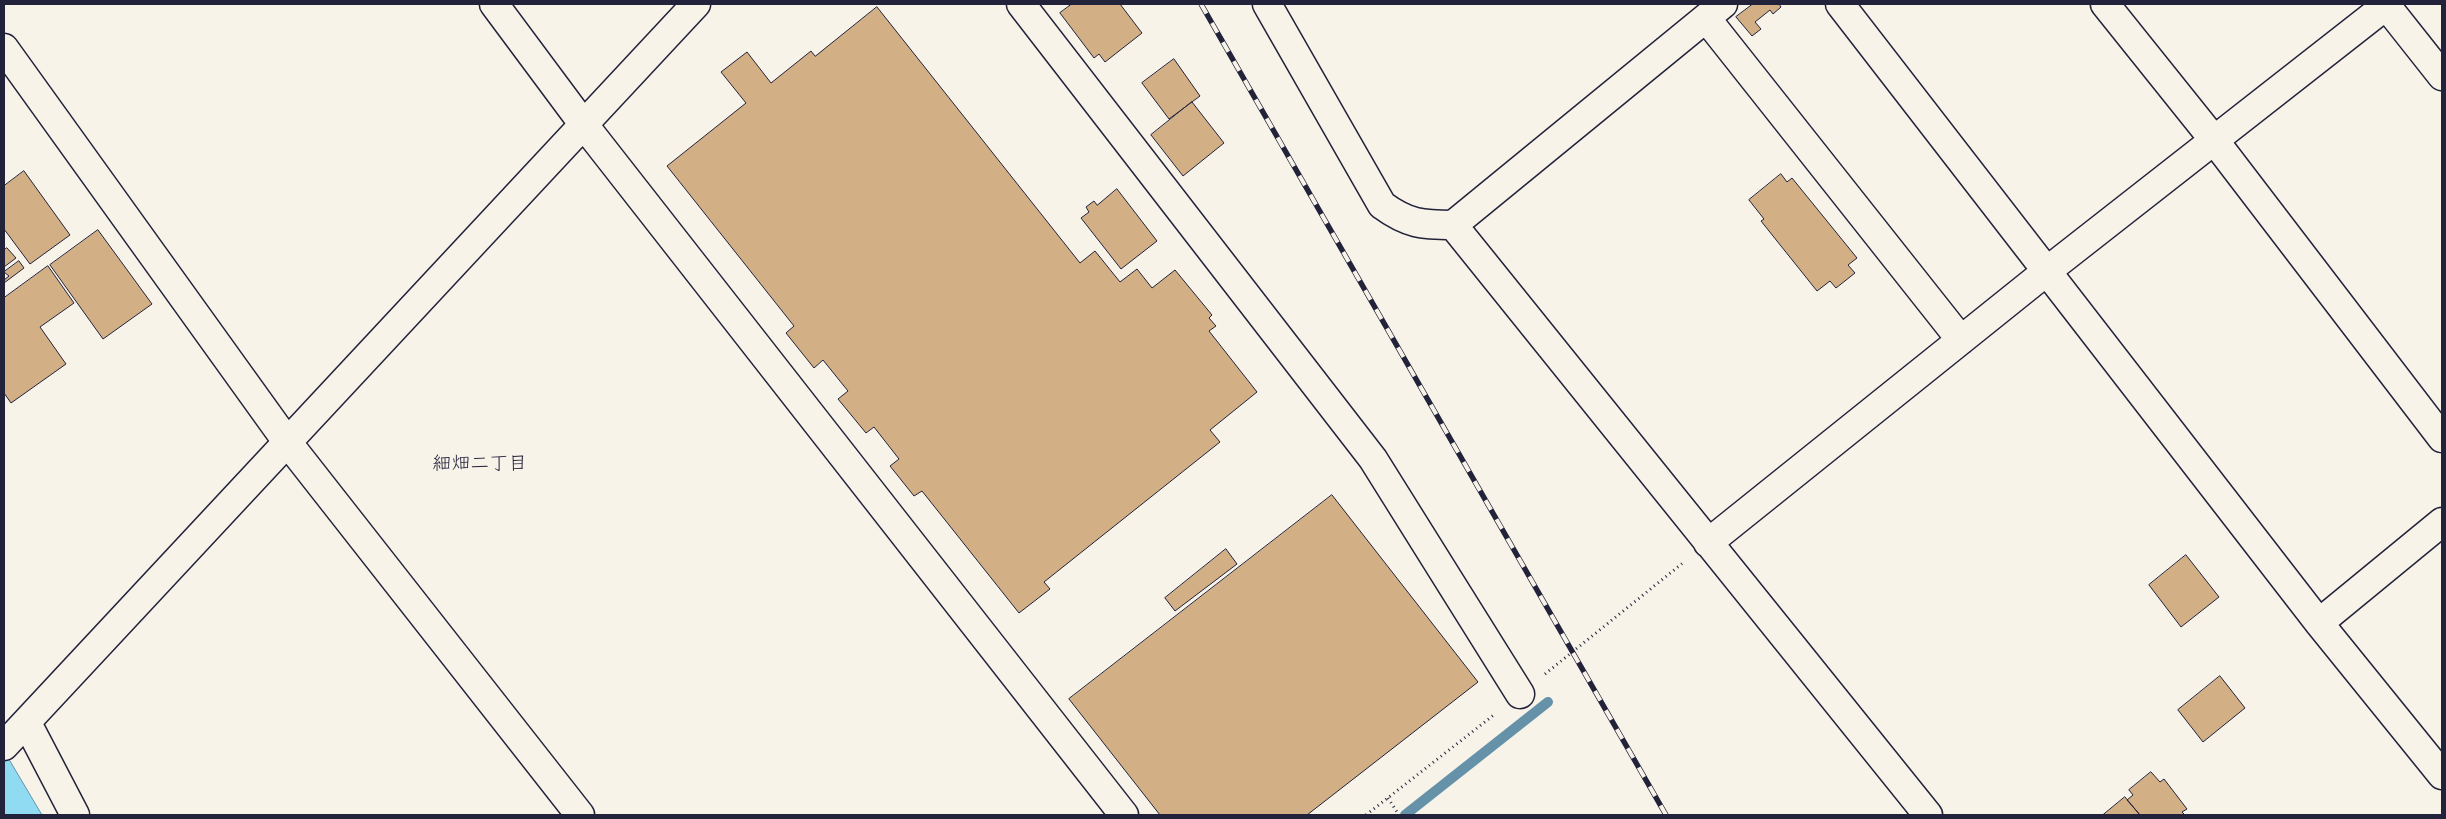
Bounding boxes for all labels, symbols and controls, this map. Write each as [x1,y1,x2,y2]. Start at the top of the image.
district label: 細畑二丁目 [433,453,527,475]

